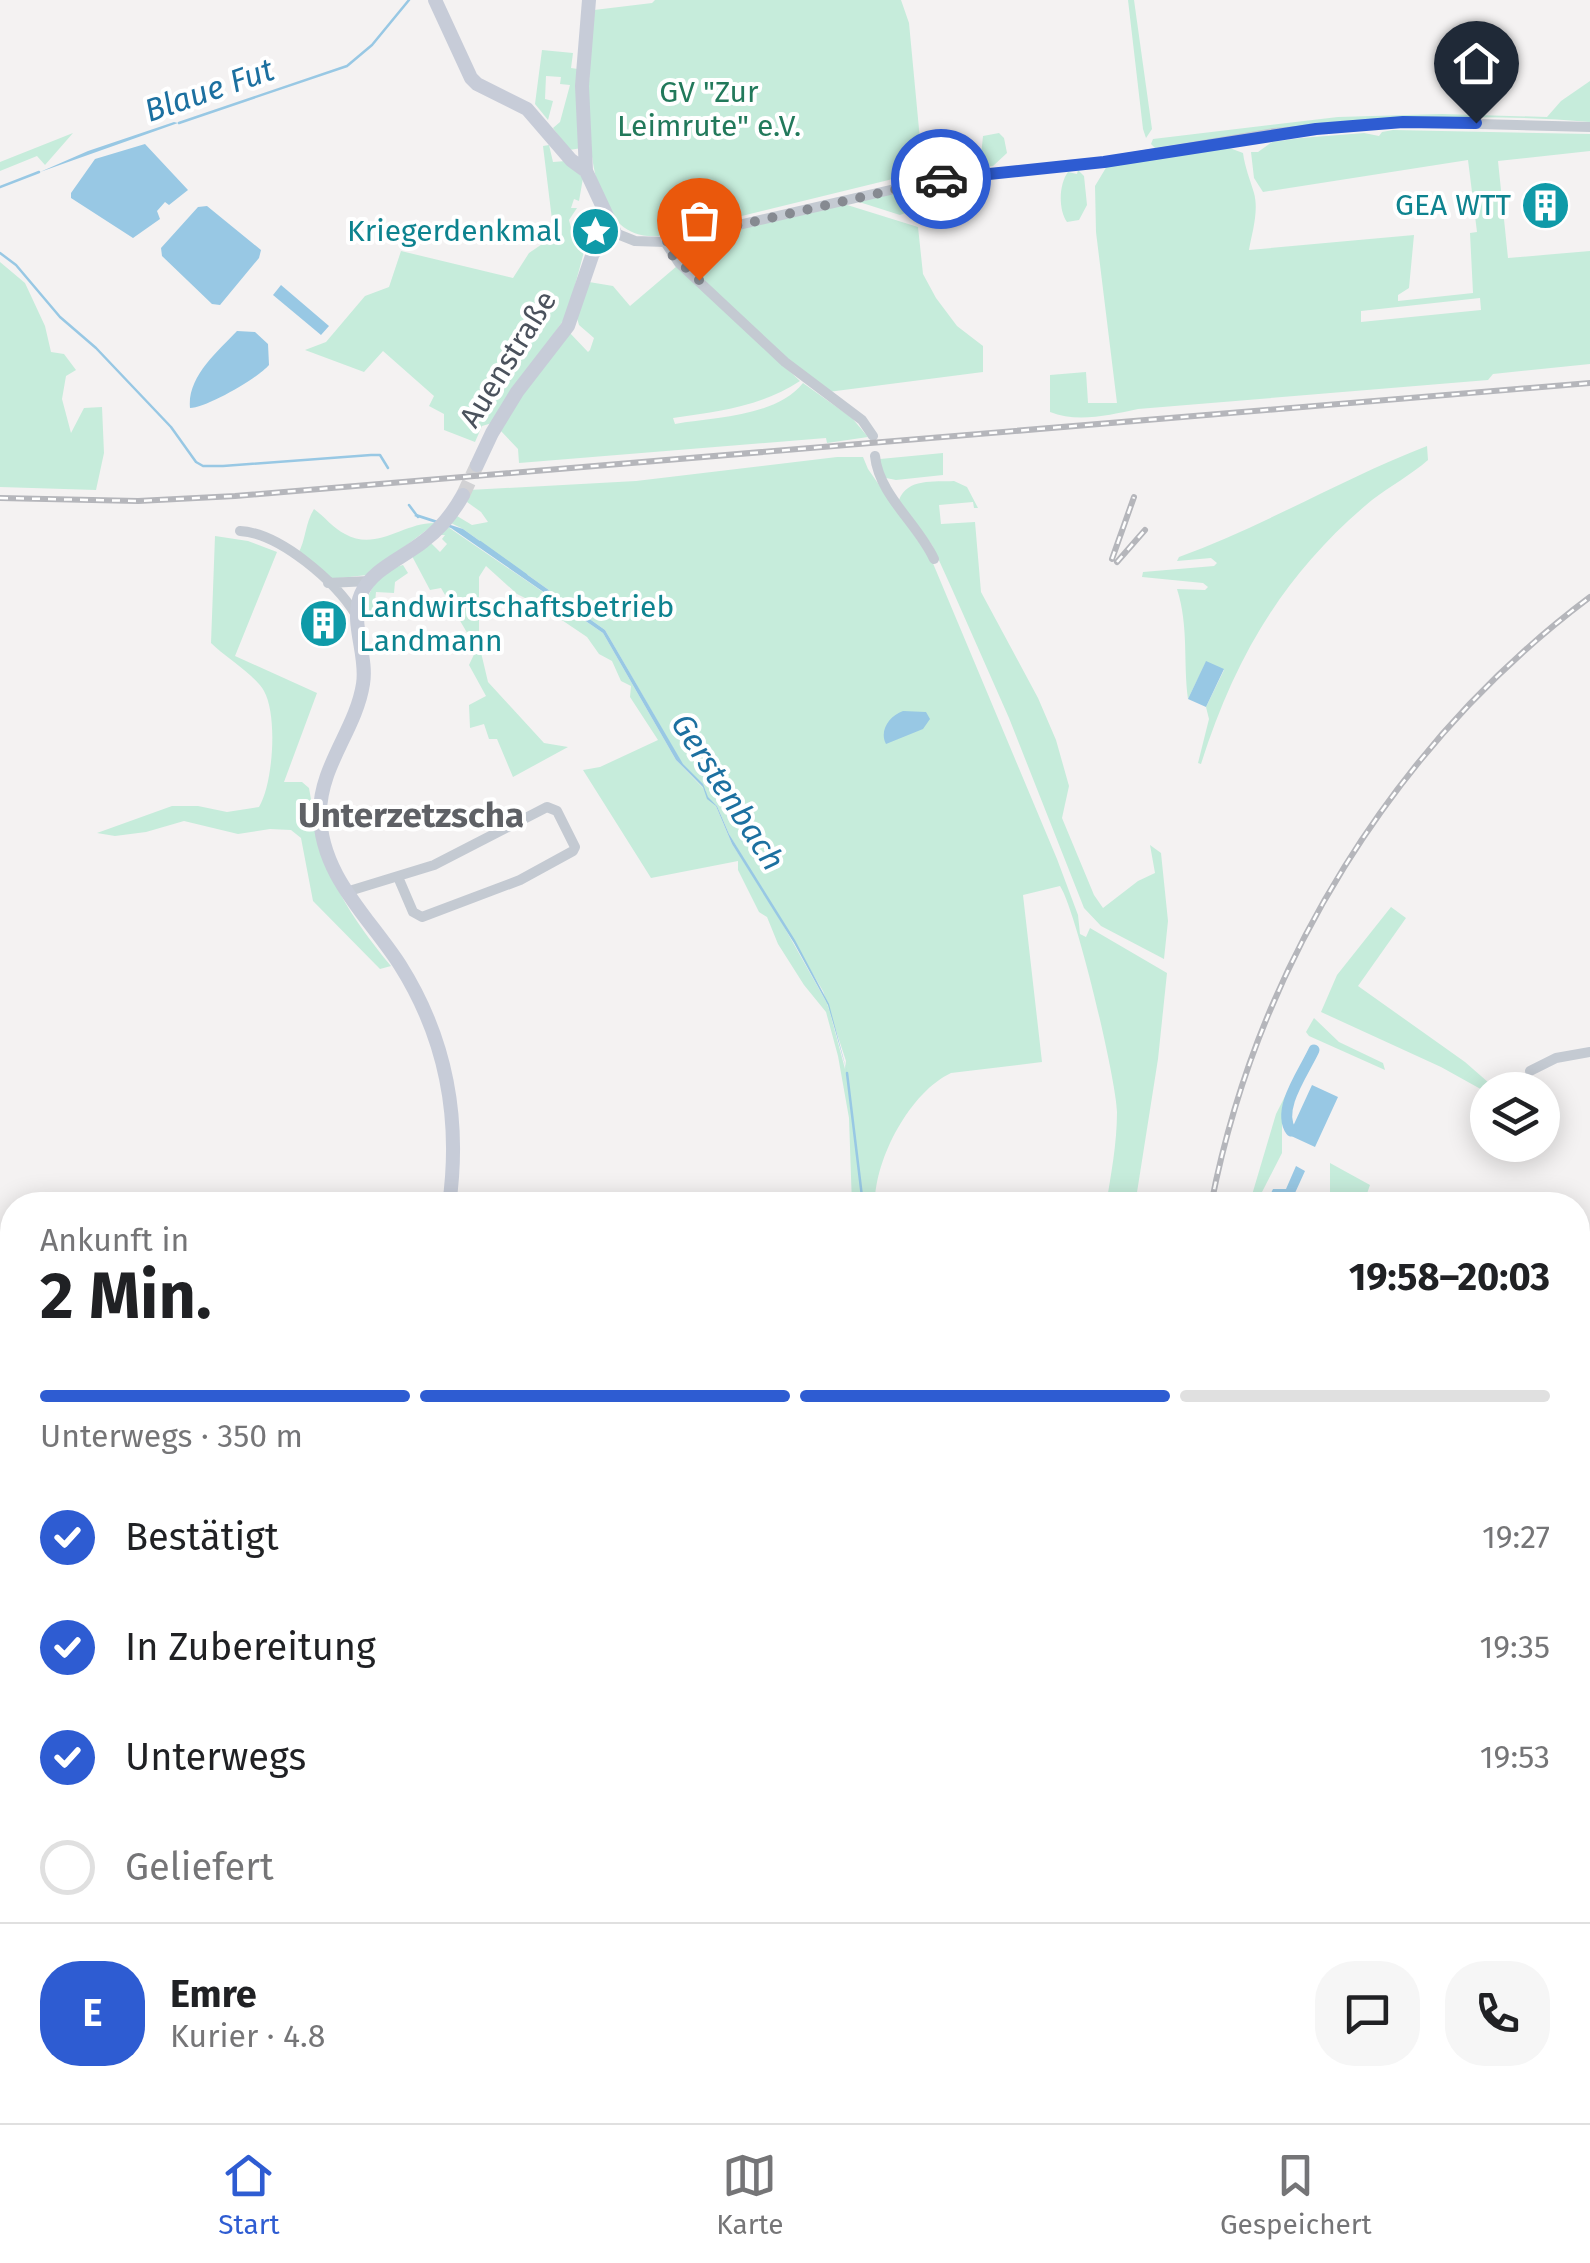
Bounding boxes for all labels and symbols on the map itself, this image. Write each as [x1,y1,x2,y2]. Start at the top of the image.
pin [1434,21,1519,124]
water label: Blaue Fut [140,50,279,130]
park label: GV "Zur Leimrute" e.V. [617,74,801,144]
courier [891,129,991,229]
pin [657,178,742,281]
building icon: GEA WTT [1520,179,1572,231]
place label: GEA WTT [1395,187,1511,223]
place icon: Kriegerdenkmal [570,205,622,257]
place label: Kriegerdenkmal [347,213,561,249]
street label: Auenstraße [452,284,564,434]
place label: Landwirtschaftsbetrieb Landmann [359,589,674,659]
building icon: Landwirtschaftsbetrieb Landmann [298,598,350,650]
water label: Gerstenbach [663,706,793,878]
district label: Unterzetzscha [298,794,524,836]

